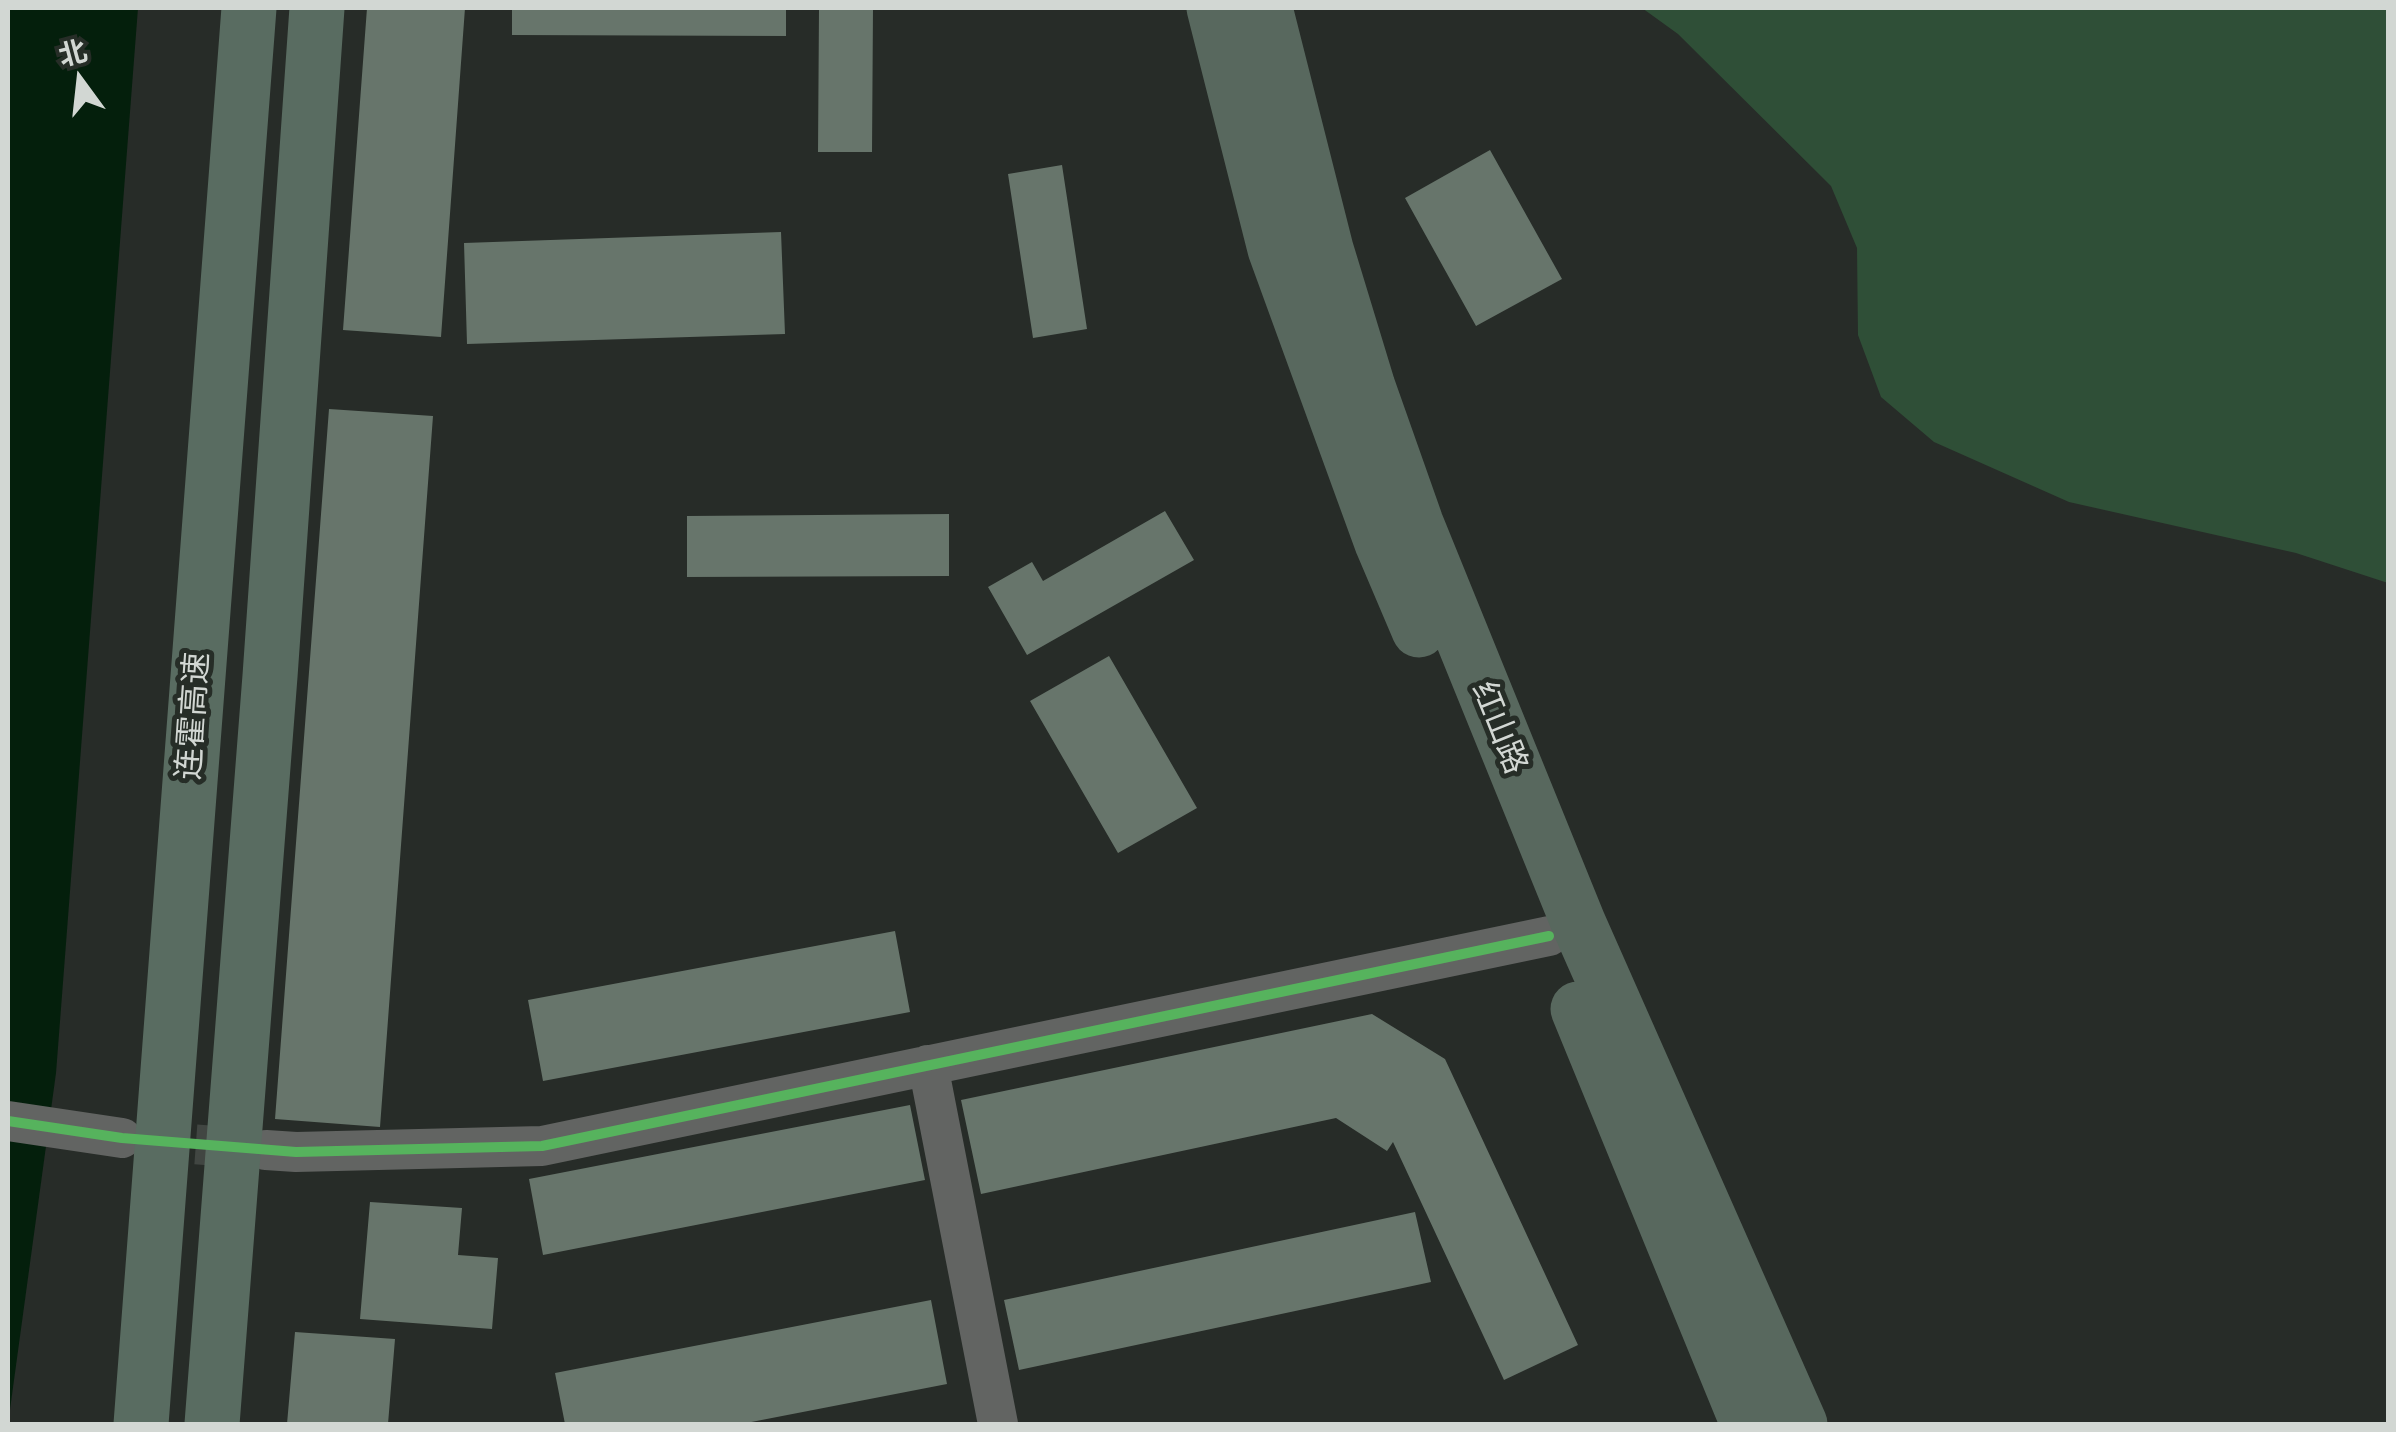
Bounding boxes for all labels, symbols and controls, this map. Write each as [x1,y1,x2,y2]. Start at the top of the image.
text: 北 [53,27,91,75]
north arrow [30,30,130,130]
street label: 连霍高速 [170,651,218,781]
street label: 红山路 [1463,676,1535,780]

